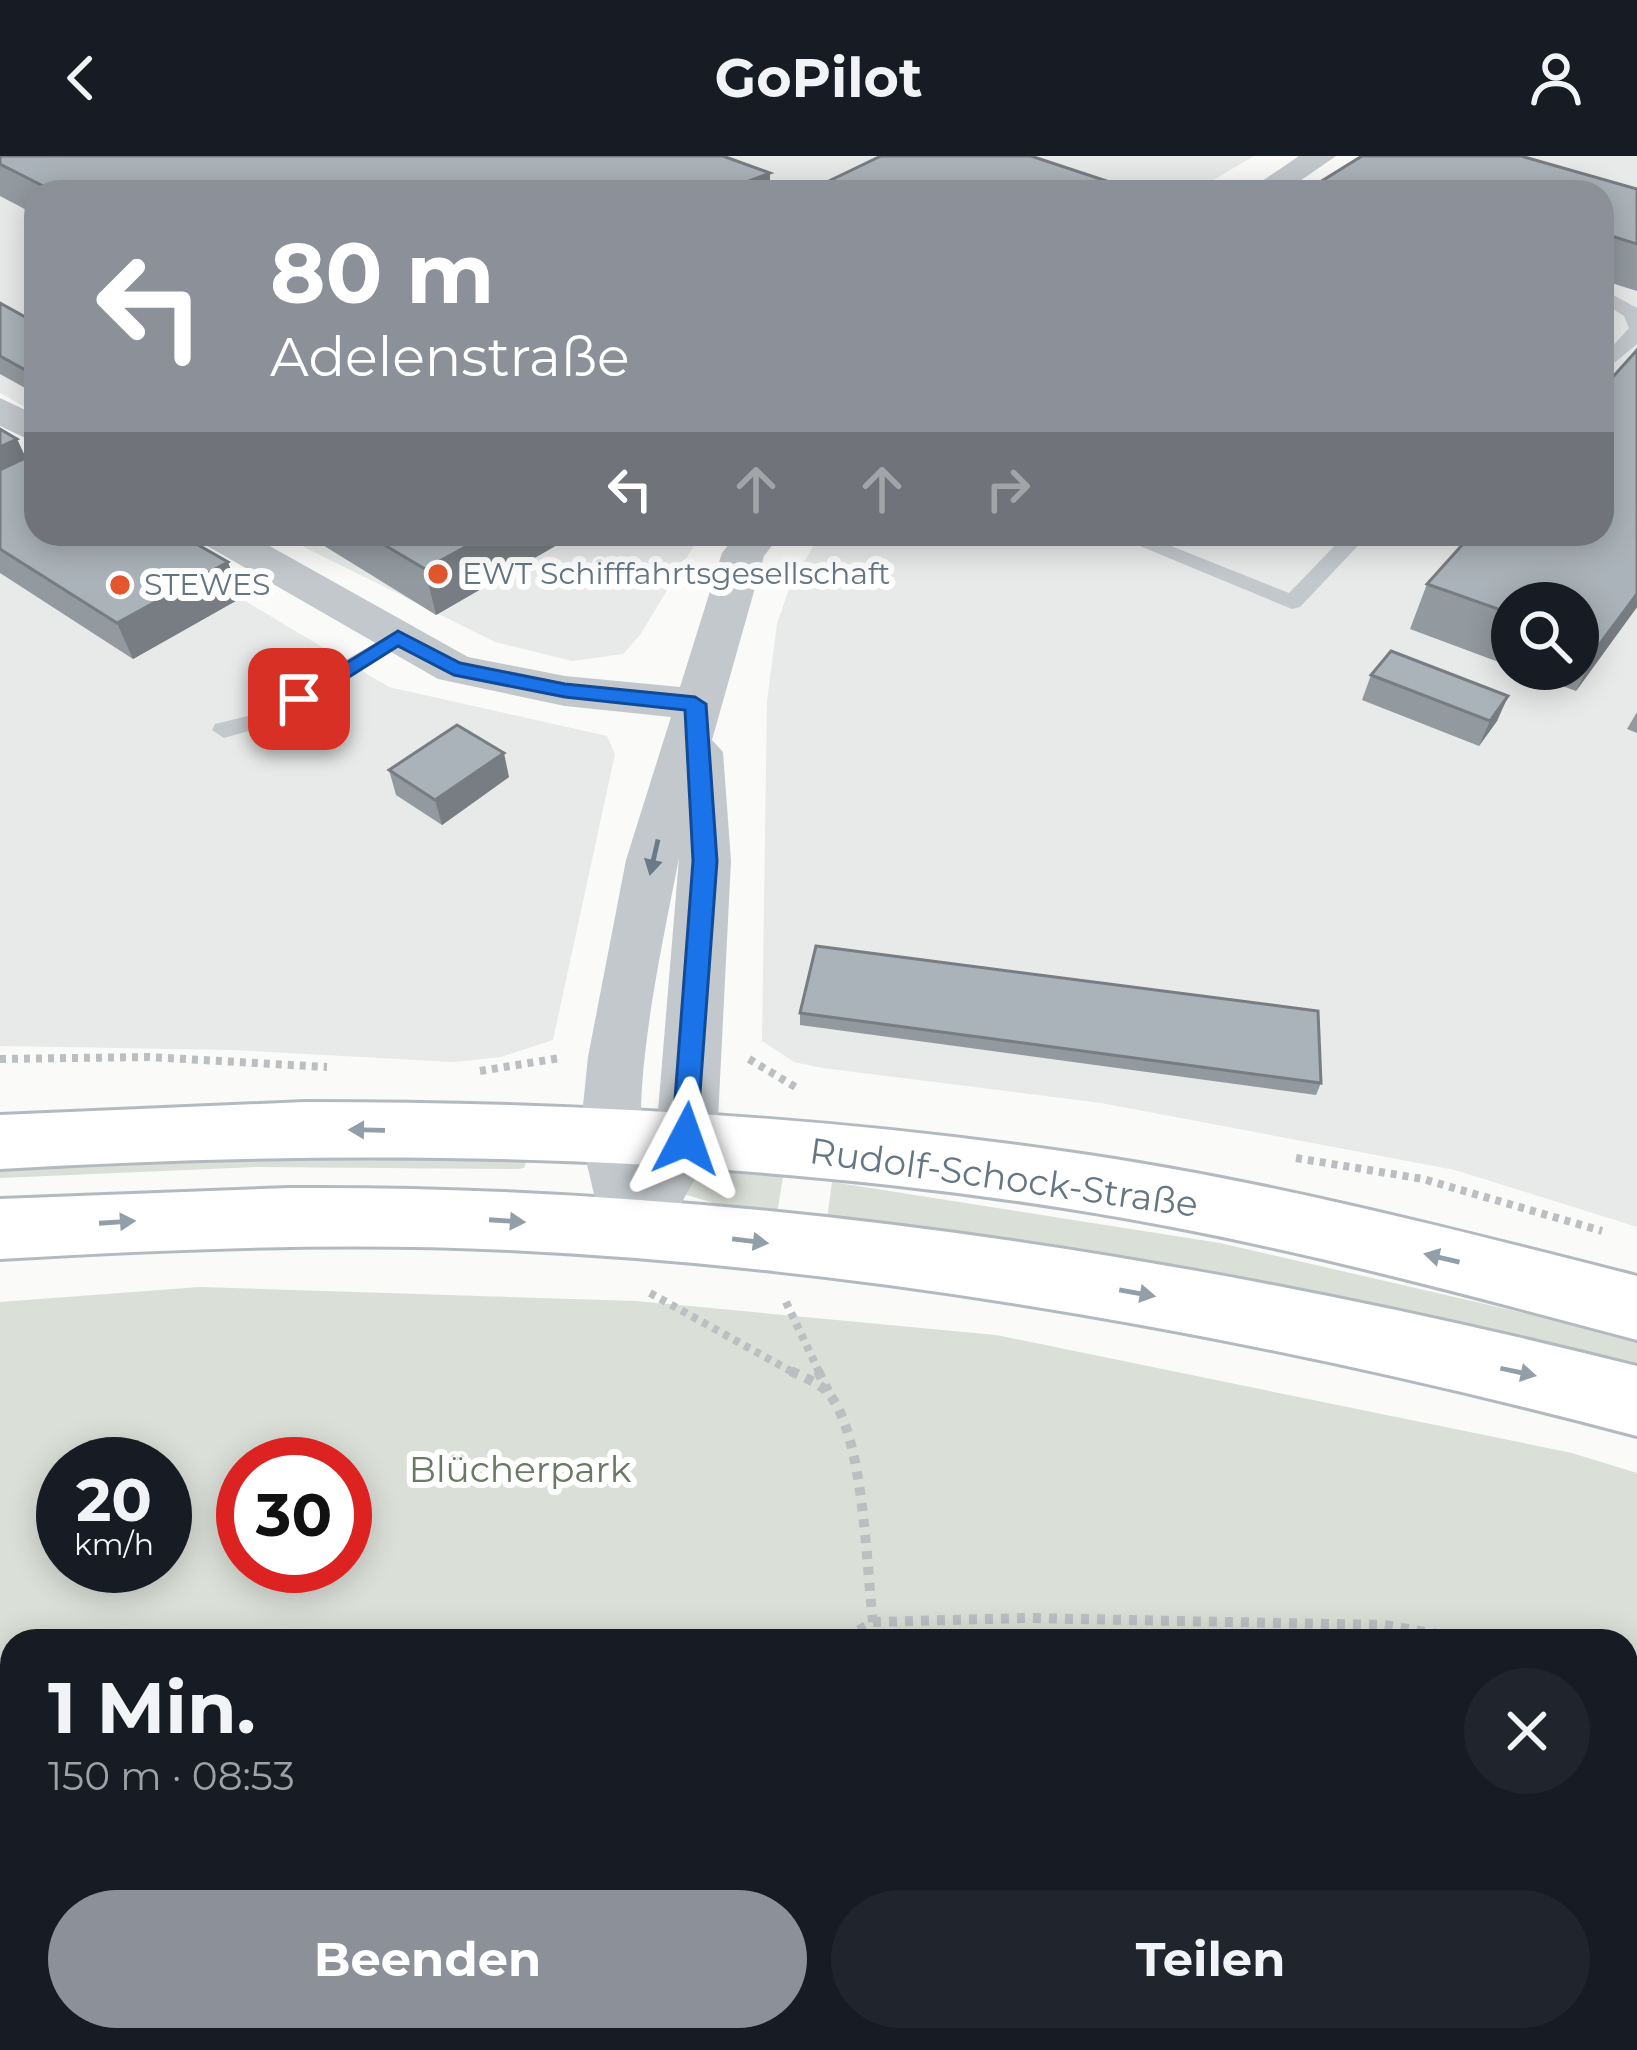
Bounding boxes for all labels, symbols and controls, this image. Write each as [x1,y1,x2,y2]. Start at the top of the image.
icon: back [48,45,114,111]
text: GoPilot [715,45,922,111]
icon: person [1523,45,1589,111]
text: 80 m [270,222,494,324]
icon: left [72,228,228,384]
text: Adelenstraße [270,324,630,390]
icon: left [597,456,663,522]
icon: ahead [723,456,789,522]
icon: ahead [849,456,915,522]
icon: right [975,456,1041,522]
place label: EWT Schifffahrtsgesellschaft [462,555,890,592]
marker: EWT Schifffahrtsgesellschaft [425,561,451,587]
place label: STEWES [144,566,271,603]
marker: STEWES [107,572,133,598]
map controls [1491,582,1599,690]
button: search [1491,582,1599,690]
pin [248,648,350,750]
icon: arrive [266,666,332,732]
one-way arrow [644,839,663,876]
position arrow [623,1076,749,1202]
one-way arrow [347,1120,385,1140]
street label: Rudolf-Schock-Straße [807,1128,1201,1226]
one-way arrow [489,1212,526,1231]
one-way arrow [99,1213,136,1232]
one-way arrow [732,1232,769,1251]
one-way arrow [1424,1248,1461,1267]
one-way arrow [1118,1284,1156,1302]
one-way arrow [1500,1363,1538,1382]
speed limit sign: 30 [216,1437,372,1593]
park label: Blücherpark [409,1447,632,1491]
text: 20 [76,1463,152,1536]
text: km/h [74,1526,154,1563]
text: 1 Min. [48,1663,256,1751]
button: close [1464,1668,1590,1794]
text: 150 m · 08:53 [48,1752,295,1800]
button: Beenden [48,1890,807,2028]
button: Teilen [831,1890,1590,2028]

